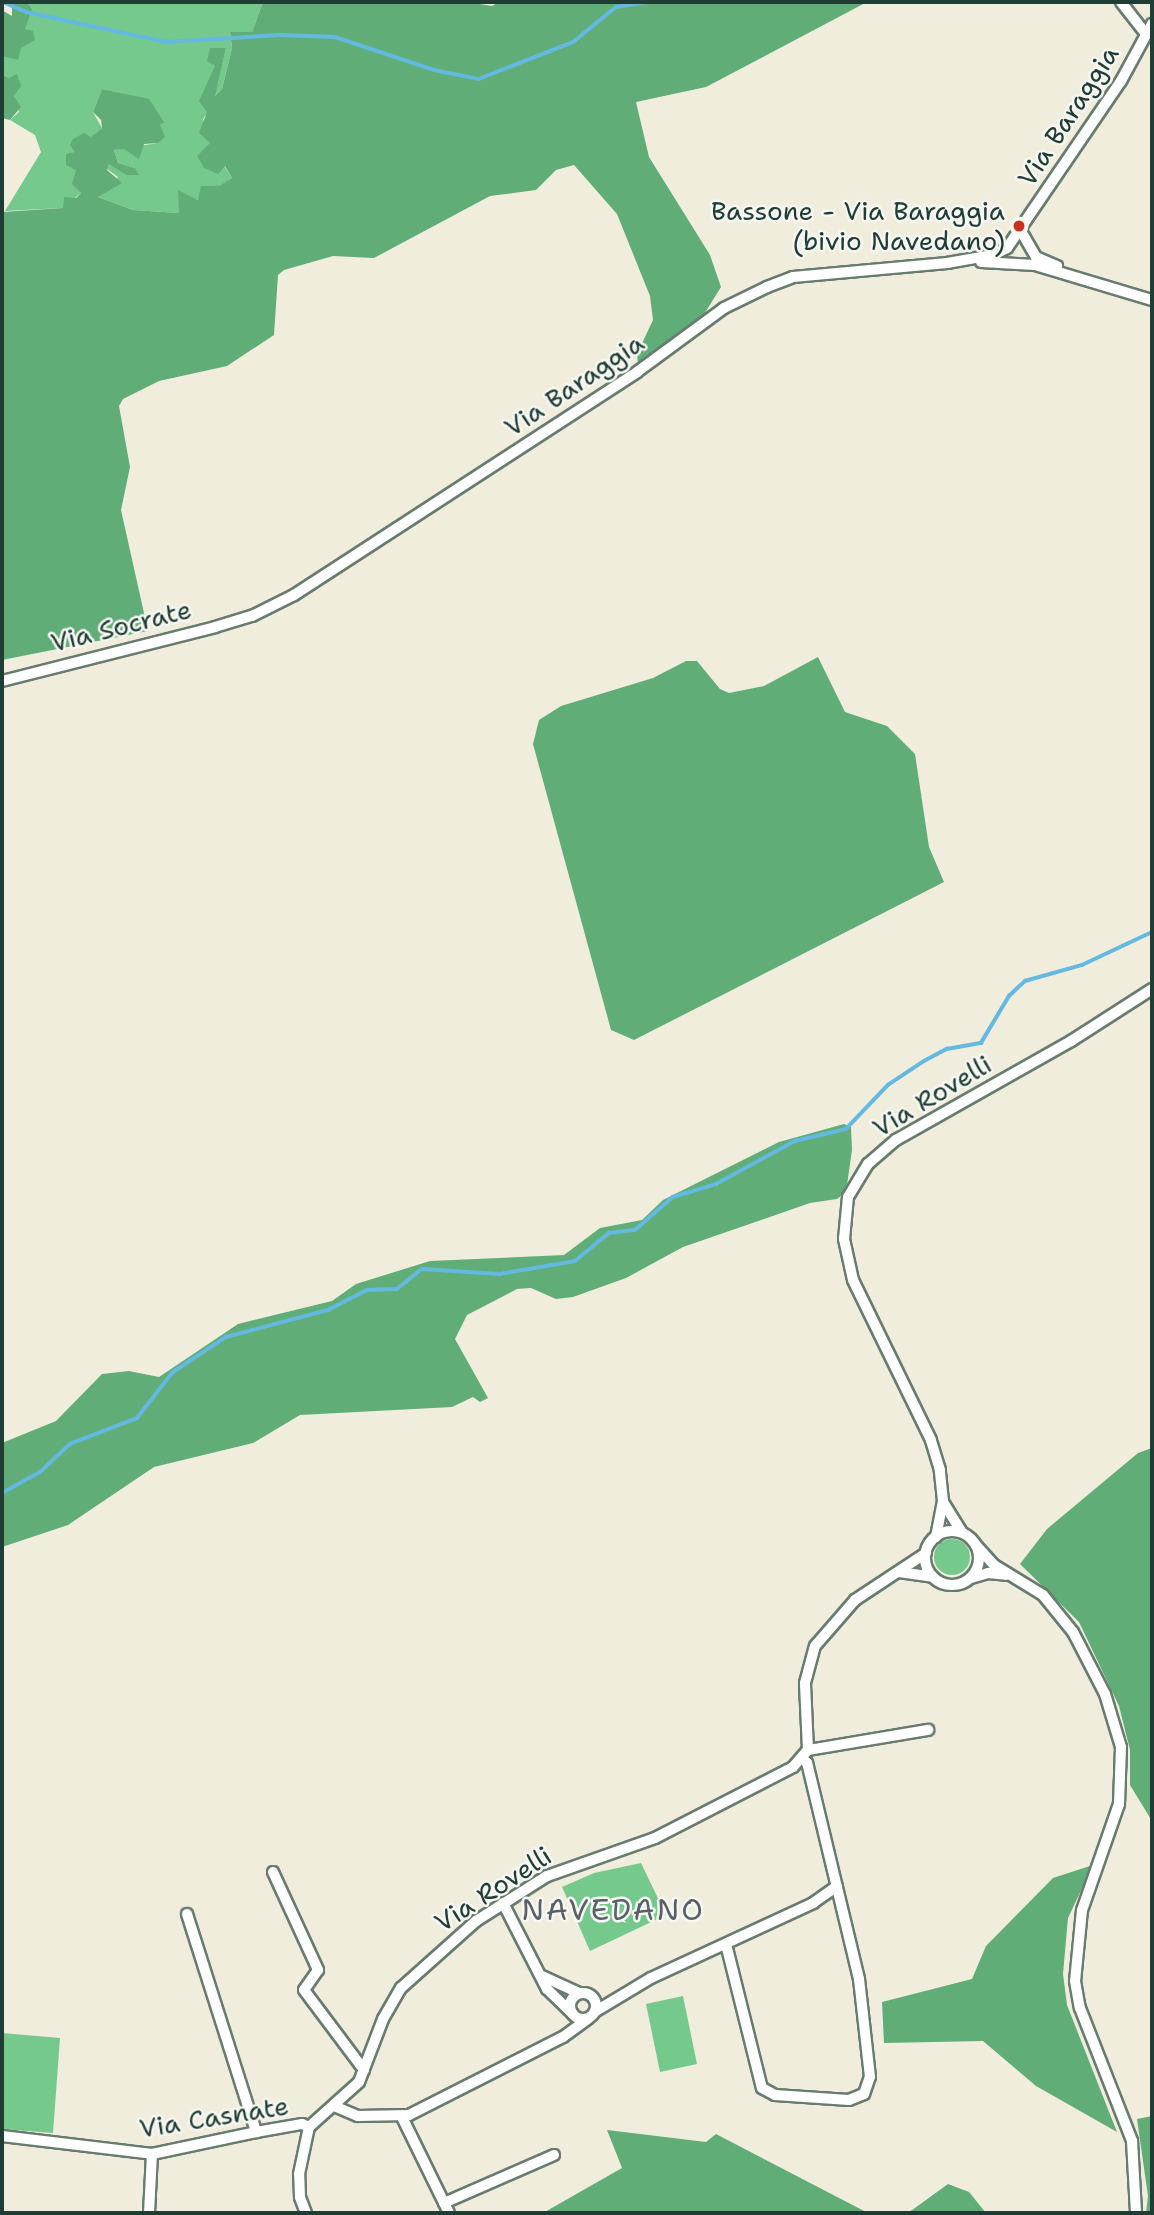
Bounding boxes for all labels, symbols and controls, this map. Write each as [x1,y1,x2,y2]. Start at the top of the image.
street label: Via Baraggia [1011,40,1125,192]
place label: Bassone - Via Baraggia (bivio Navedano) [711,195,1005,256]
marker: Bassone - Via Baraggia (bivio Navedano) [1011,218,1027,234]
street label: Via Baraggia [498,327,650,443]
street label: Via Socrate [48,593,194,659]
street label: Via Rovelli [867,1048,997,1144]
street label: Via Rovelli [429,1840,557,1938]
district label: NAVEDANO [522,1892,704,1928]
street label: Via Casnate [137,2090,291,2144]

